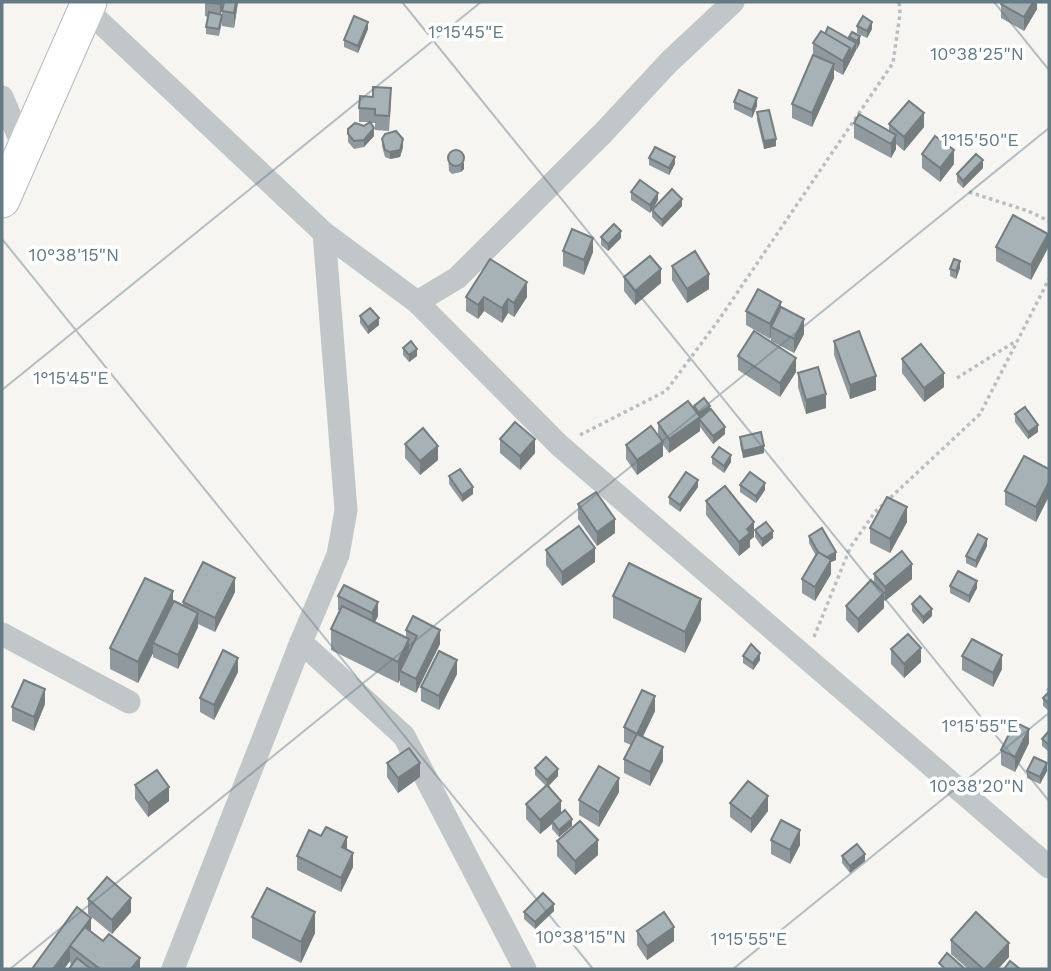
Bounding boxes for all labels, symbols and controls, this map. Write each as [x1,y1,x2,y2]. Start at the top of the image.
text: 1°15'45"E [428,21,504,42]
text: 10°38'25"N [930,43,1024,64]
text: 1°15'50"E [941,129,1019,150]
text: 10°38'15"N [29,244,119,265]
text: 1°15'45"E [33,367,109,388]
text: 1°15'55"E [942,715,1018,736]
text: 10°38'20"N [930,775,1024,796]
text: 10°38'15"N [536,926,626,947]
text: 1°15'55"E [711,928,787,949]

